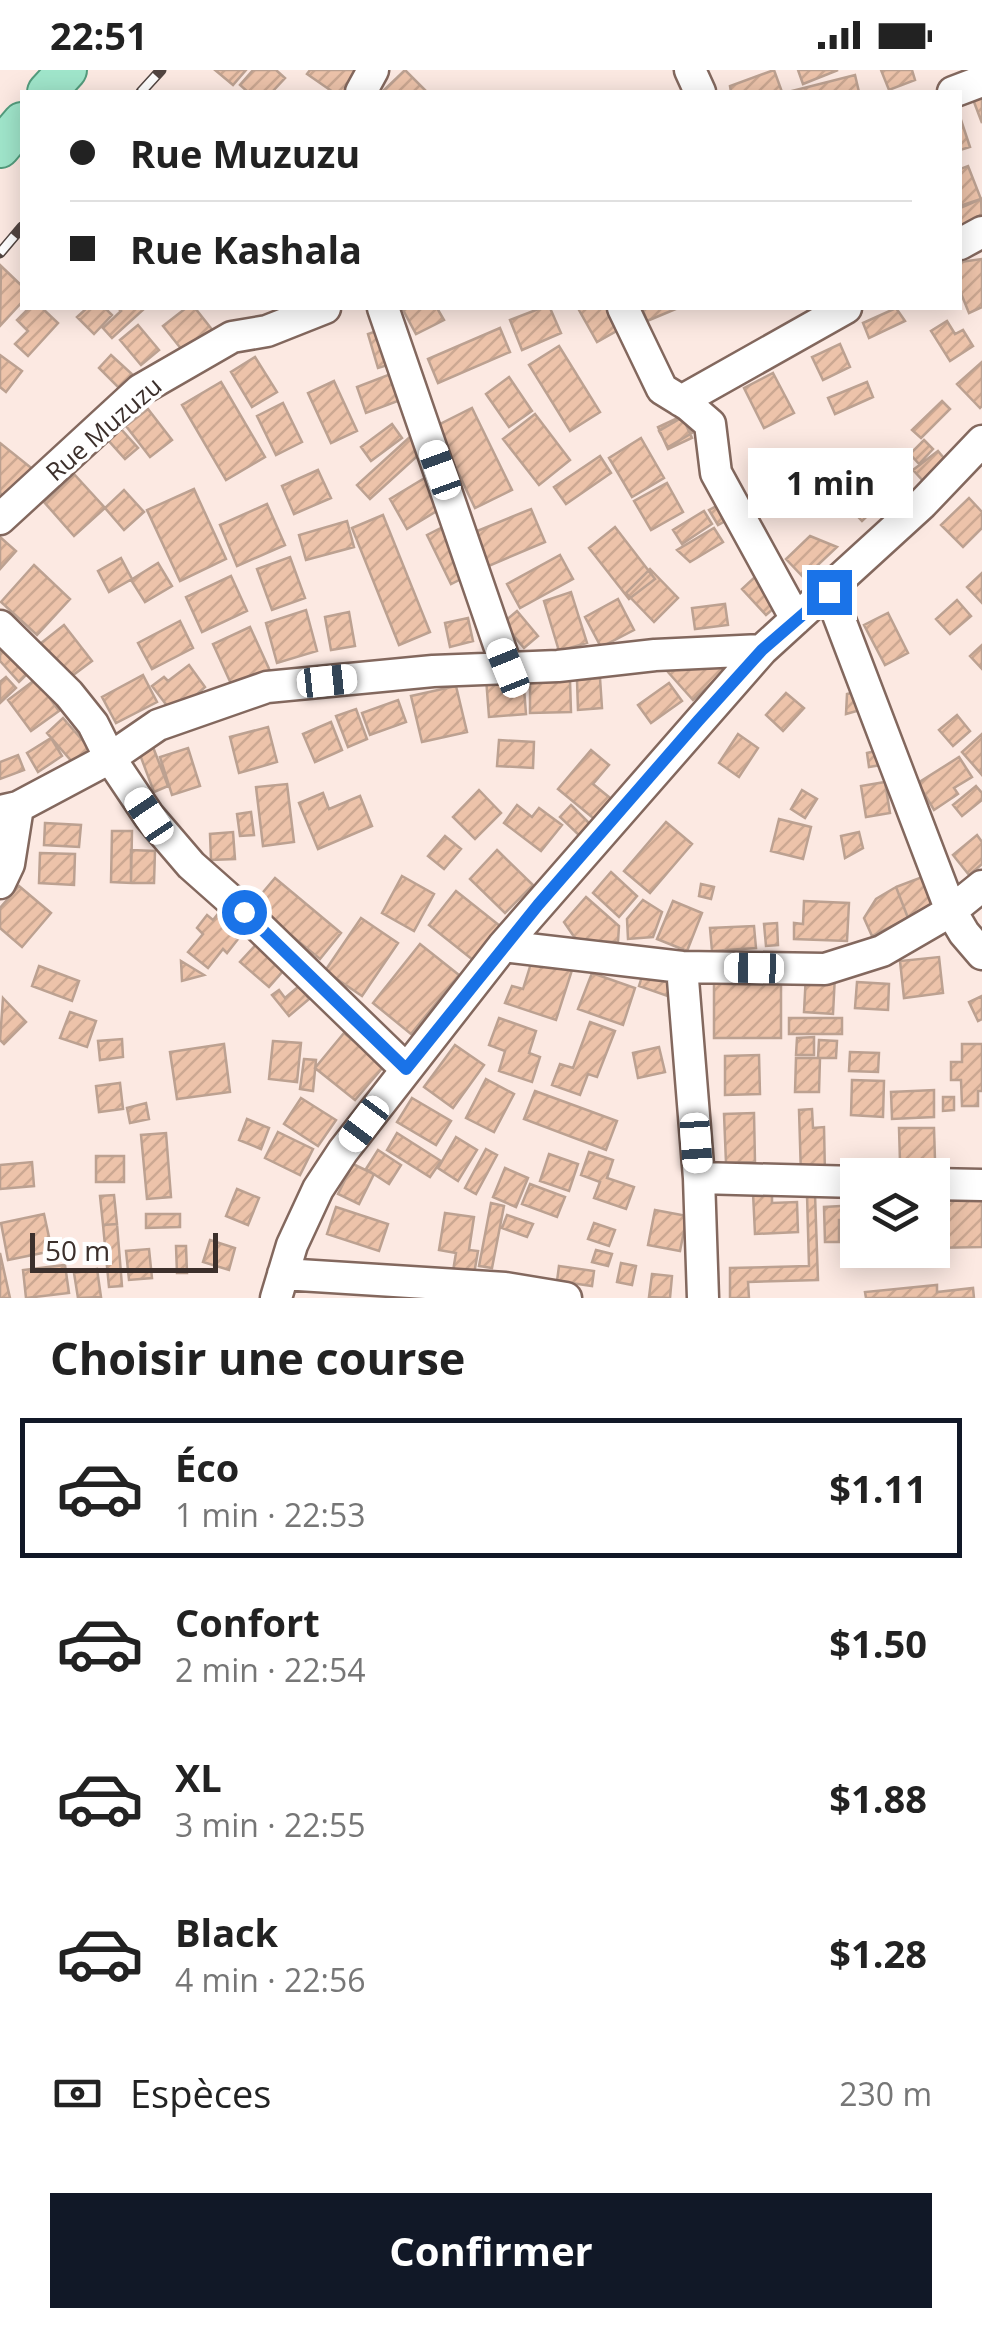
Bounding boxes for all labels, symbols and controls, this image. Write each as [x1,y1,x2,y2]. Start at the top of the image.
text: 22:51 [50,9,148,61]
text: Rue Muzuzu [130,127,360,179]
text: Rue Kashala [130,223,362,275]
street label: Rue Muzuzu [38,368,168,488]
car [416,437,464,503]
callout: 1 min [746,447,912,517]
text: 1 min [786,461,875,504]
route end [807,570,852,615]
car [483,635,533,701]
car [296,663,358,699]
car [120,783,178,849]
route start [222,890,267,935]
car [724,952,784,984]
car [334,1091,394,1157]
car [679,1112,713,1174]
map controls [840,1158,950,1268]
button: layers [840,1158,950,1268]
scale bar [30,1228,218,1272]
text: 50 m [45,1231,110,1269]
text: Choisir une course [50,1327,465,1388]
text: Éco [175,1441,239,1493]
icon: car [55,1443,145,1533]
text: $1.11 [829,1462,927,1514]
text: 1 min · 22:53 [175,1493,366,1536]
text: Confort [175,1596,320,1648]
icon: car [55,1598,145,1688]
text: $1.50 [829,1617,927,1669]
text: 2 min · 22:54 [175,1648,366,1691]
text: XL [175,1751,222,1803]
icon: car [55,1753,145,1843]
text: $1.88 [829,1772,927,1824]
text: 3 min · 22:55 [175,1803,366,1846]
text: Black [175,1906,278,1958]
icon: car [55,1908,145,1998]
text: $1.28 [829,1927,927,1979]
text: 4 min · 22:56 [175,1958,366,2001]
icon: cash [50,2066,105,2121]
text: Espèces [130,2067,271,2119]
text: 230 m [839,2072,932,2115]
button: Confirmer [50,2193,932,2308]

